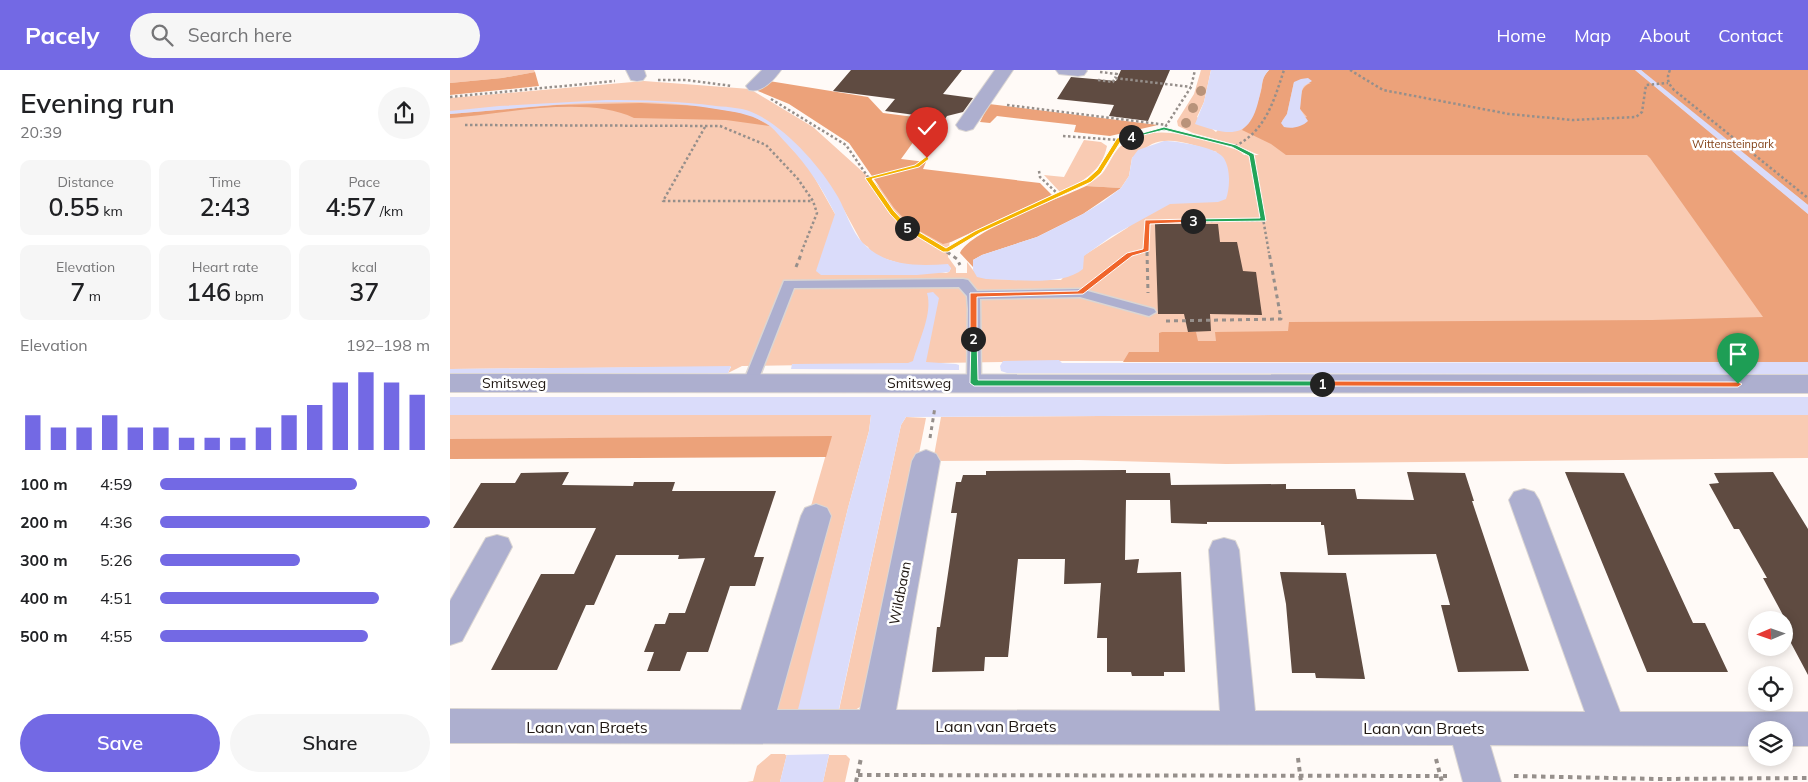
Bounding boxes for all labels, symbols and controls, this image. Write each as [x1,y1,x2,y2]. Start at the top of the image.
search box [130,13,480,58]
text: Pacely [25,20,100,50]
icon: search [148,21,176,49]
text: Search here [188,23,292,47]
text: Home [1496,24,1546,47]
text: Map [1574,24,1611,47]
text: About [1639,24,1690,47]
text: Contact [1718,24,1783,47]
text: Evening run [20,85,175,120]
button: share [378,87,430,139]
pin [906,107,948,158]
icon: check [913,114,941,142]
text: 20:39 [20,122,62,142]
pin: 4 [1118,124,1144,150]
text: 4 [1127,128,1136,146]
park label: Wittensteinpark [1692,137,1774,151]
text: Distance [57,173,114,191]
text: Time [209,173,241,191]
text: Pace [349,173,380,191]
text: 0.55 [49,191,100,222]
text: 2:43 [200,191,250,222]
text: 4:57 [325,191,376,222]
text: km [100,202,123,220]
text: /km [376,202,403,220]
pin: 3 [1180,208,1206,234]
text: 3 [1189,212,1198,230]
pin: 5 [894,216,920,240]
text: 5 [903,219,912,237]
text: Elevation [56,258,115,276]
text: Heart rate [192,258,258,276]
text: kcal [352,258,377,276]
text: 7 [70,276,85,307]
text: 146 [186,276,231,307]
text: 37 [349,276,379,307]
text: m [85,287,101,305]
text: bpm [231,287,264,305]
pin: 2 [960,326,986,352]
text: 2 [969,330,978,348]
pin [1717,333,1759,384]
text: Elevation [20,335,88,355]
text: 192–198 m [346,335,430,355]
icon: arrive [1724,340,1752,368]
pin: 1 [1310,372,1334,396]
street label: Smitsweg [482,374,546,392]
street label: Smitsweg [887,374,951,392]
text: 1 [1318,375,1327,393]
text: 100 m [20,474,68,494]
text: 4:59 [100,474,132,494]
text: 200 m [20,512,68,532]
text: 4:36 [100,512,132,532]
text: 300 m [20,550,68,570]
text: 5:26 [100,550,132,570]
street label: Wildbaan [885,560,915,626]
text: 400 m [20,588,68,608]
text: 4:51 [100,588,132,608]
north arrow [1748,611,1792,656]
map controls [1748,611,1793,766]
text: 500 m [20,626,68,646]
text: 4:55 [100,626,132,646]
button: locate [1748,666,1793,711]
button: Save [20,714,220,772]
button: Share [230,714,430,772]
street label: Laan van Braets [935,716,1057,736]
street label: Laan van Braets [526,717,648,737]
street label: Laan van Braets [1363,718,1485,738]
button: layers [1748,721,1793,766]

